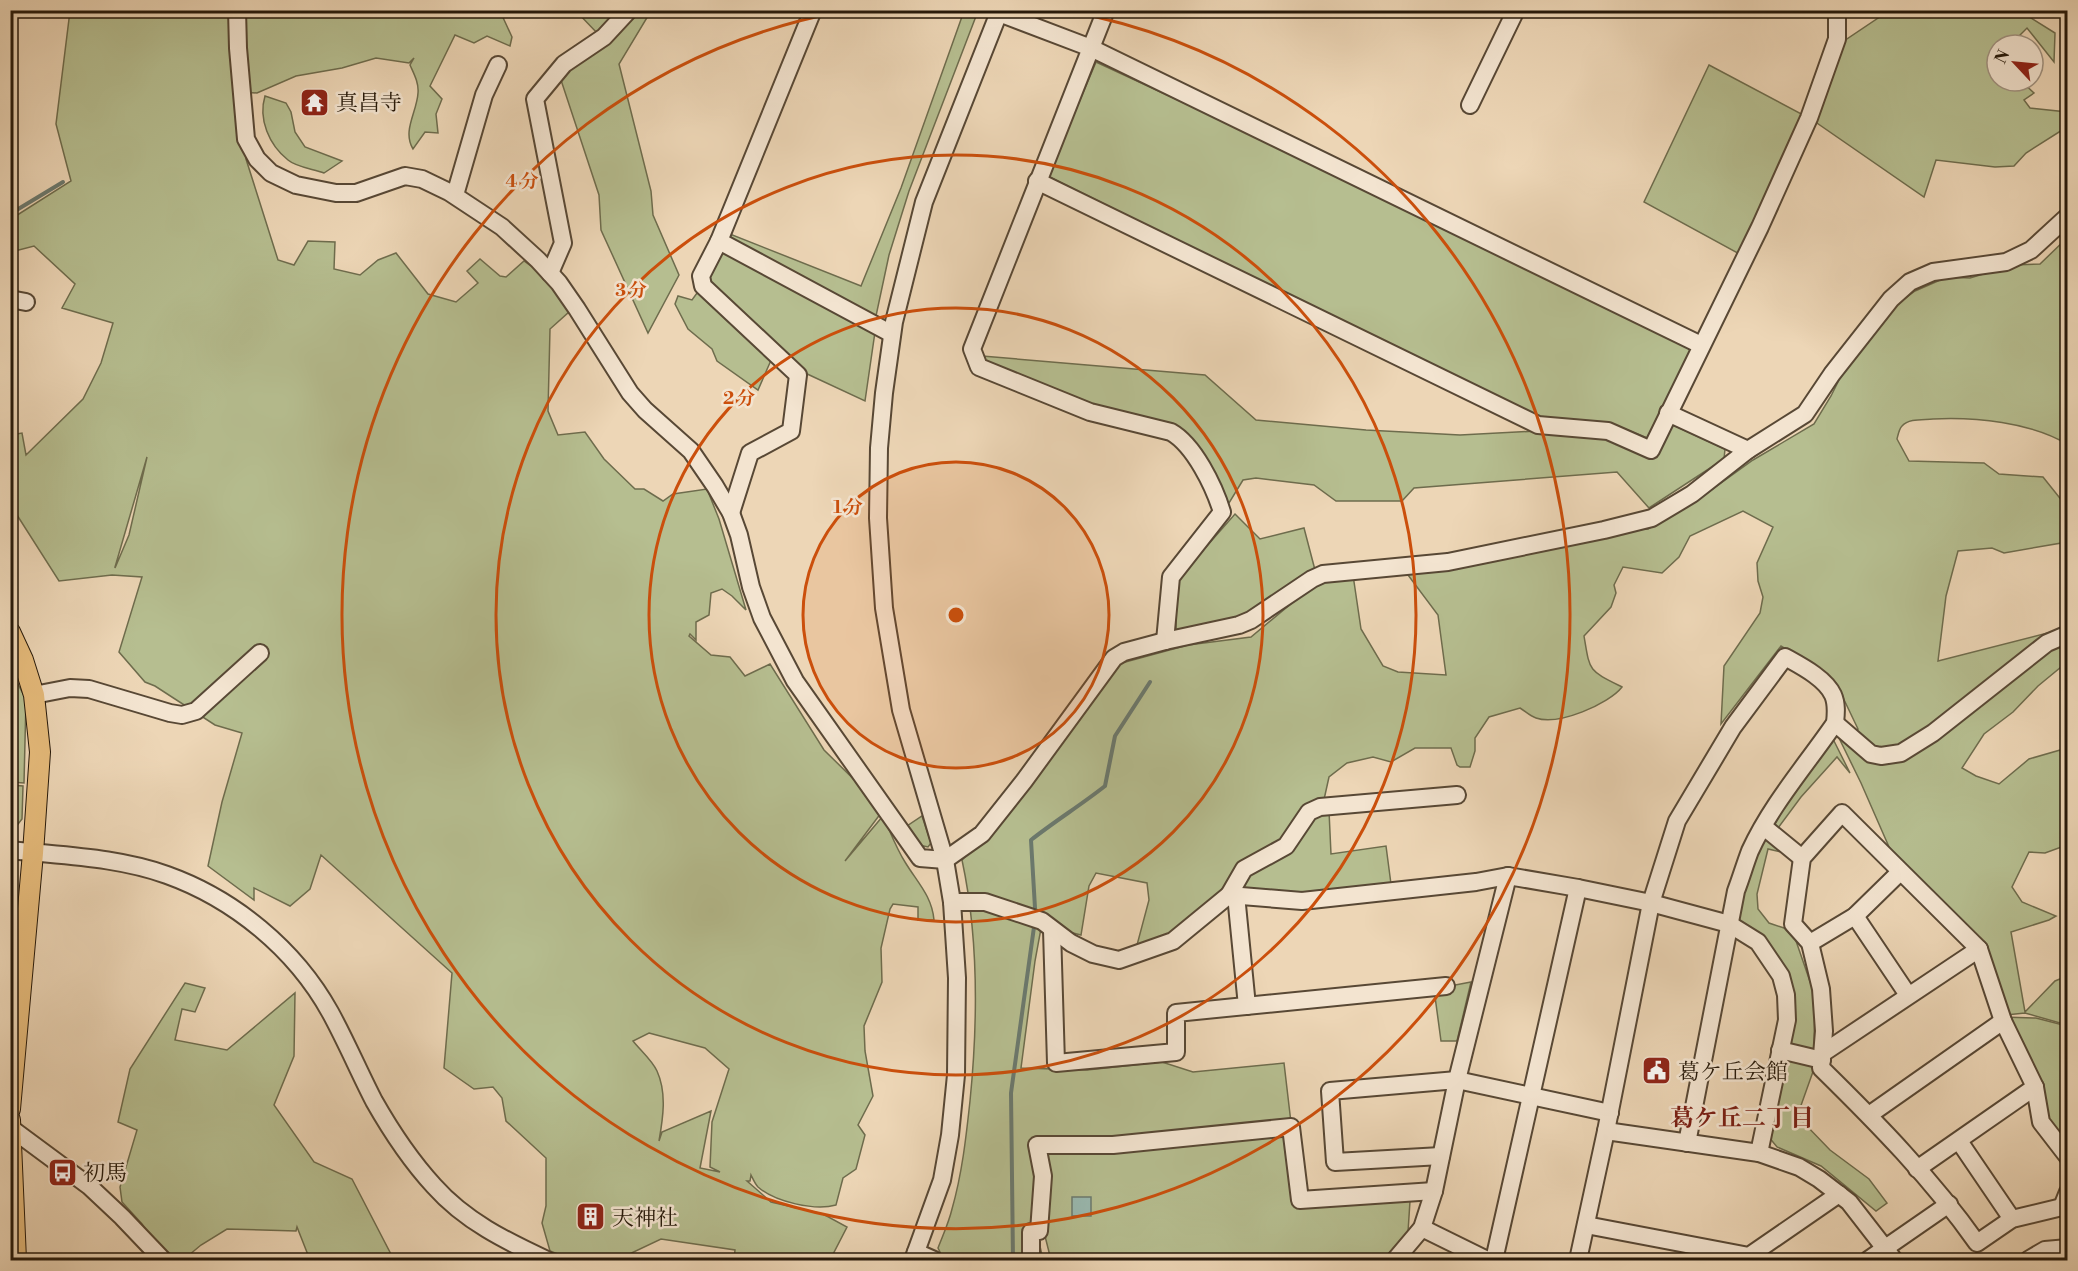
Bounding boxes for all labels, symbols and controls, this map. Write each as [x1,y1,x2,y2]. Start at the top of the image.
north arrow [1985,33,2045,93]
text: N [1991,46,2014,67]
temple icon: 真昌寺 [299,86,331,118]
place label: 真昌寺 [336,90,402,117]
text: 4 分 [506,170,538,193]
text: 3 分 [615,279,647,302]
text: 2 分 [723,387,755,410]
text: 1 分 [833,496,863,519]
centre of rings [946,605,966,625]
public building icon: 葛ケ丘会館 [1641,1055,1673,1087]
place label: 葛ケ丘会館 [1678,1059,1788,1086]
district label: 葛ケ丘二丁目 [1670,1104,1814,1134]
bus stop icon: 初馬 [46,1156,78,1188]
place label: 初馬 [83,1160,127,1187]
building icon: 天神社 [575,1201,607,1233]
place label: 天神社 [612,1205,678,1232]

